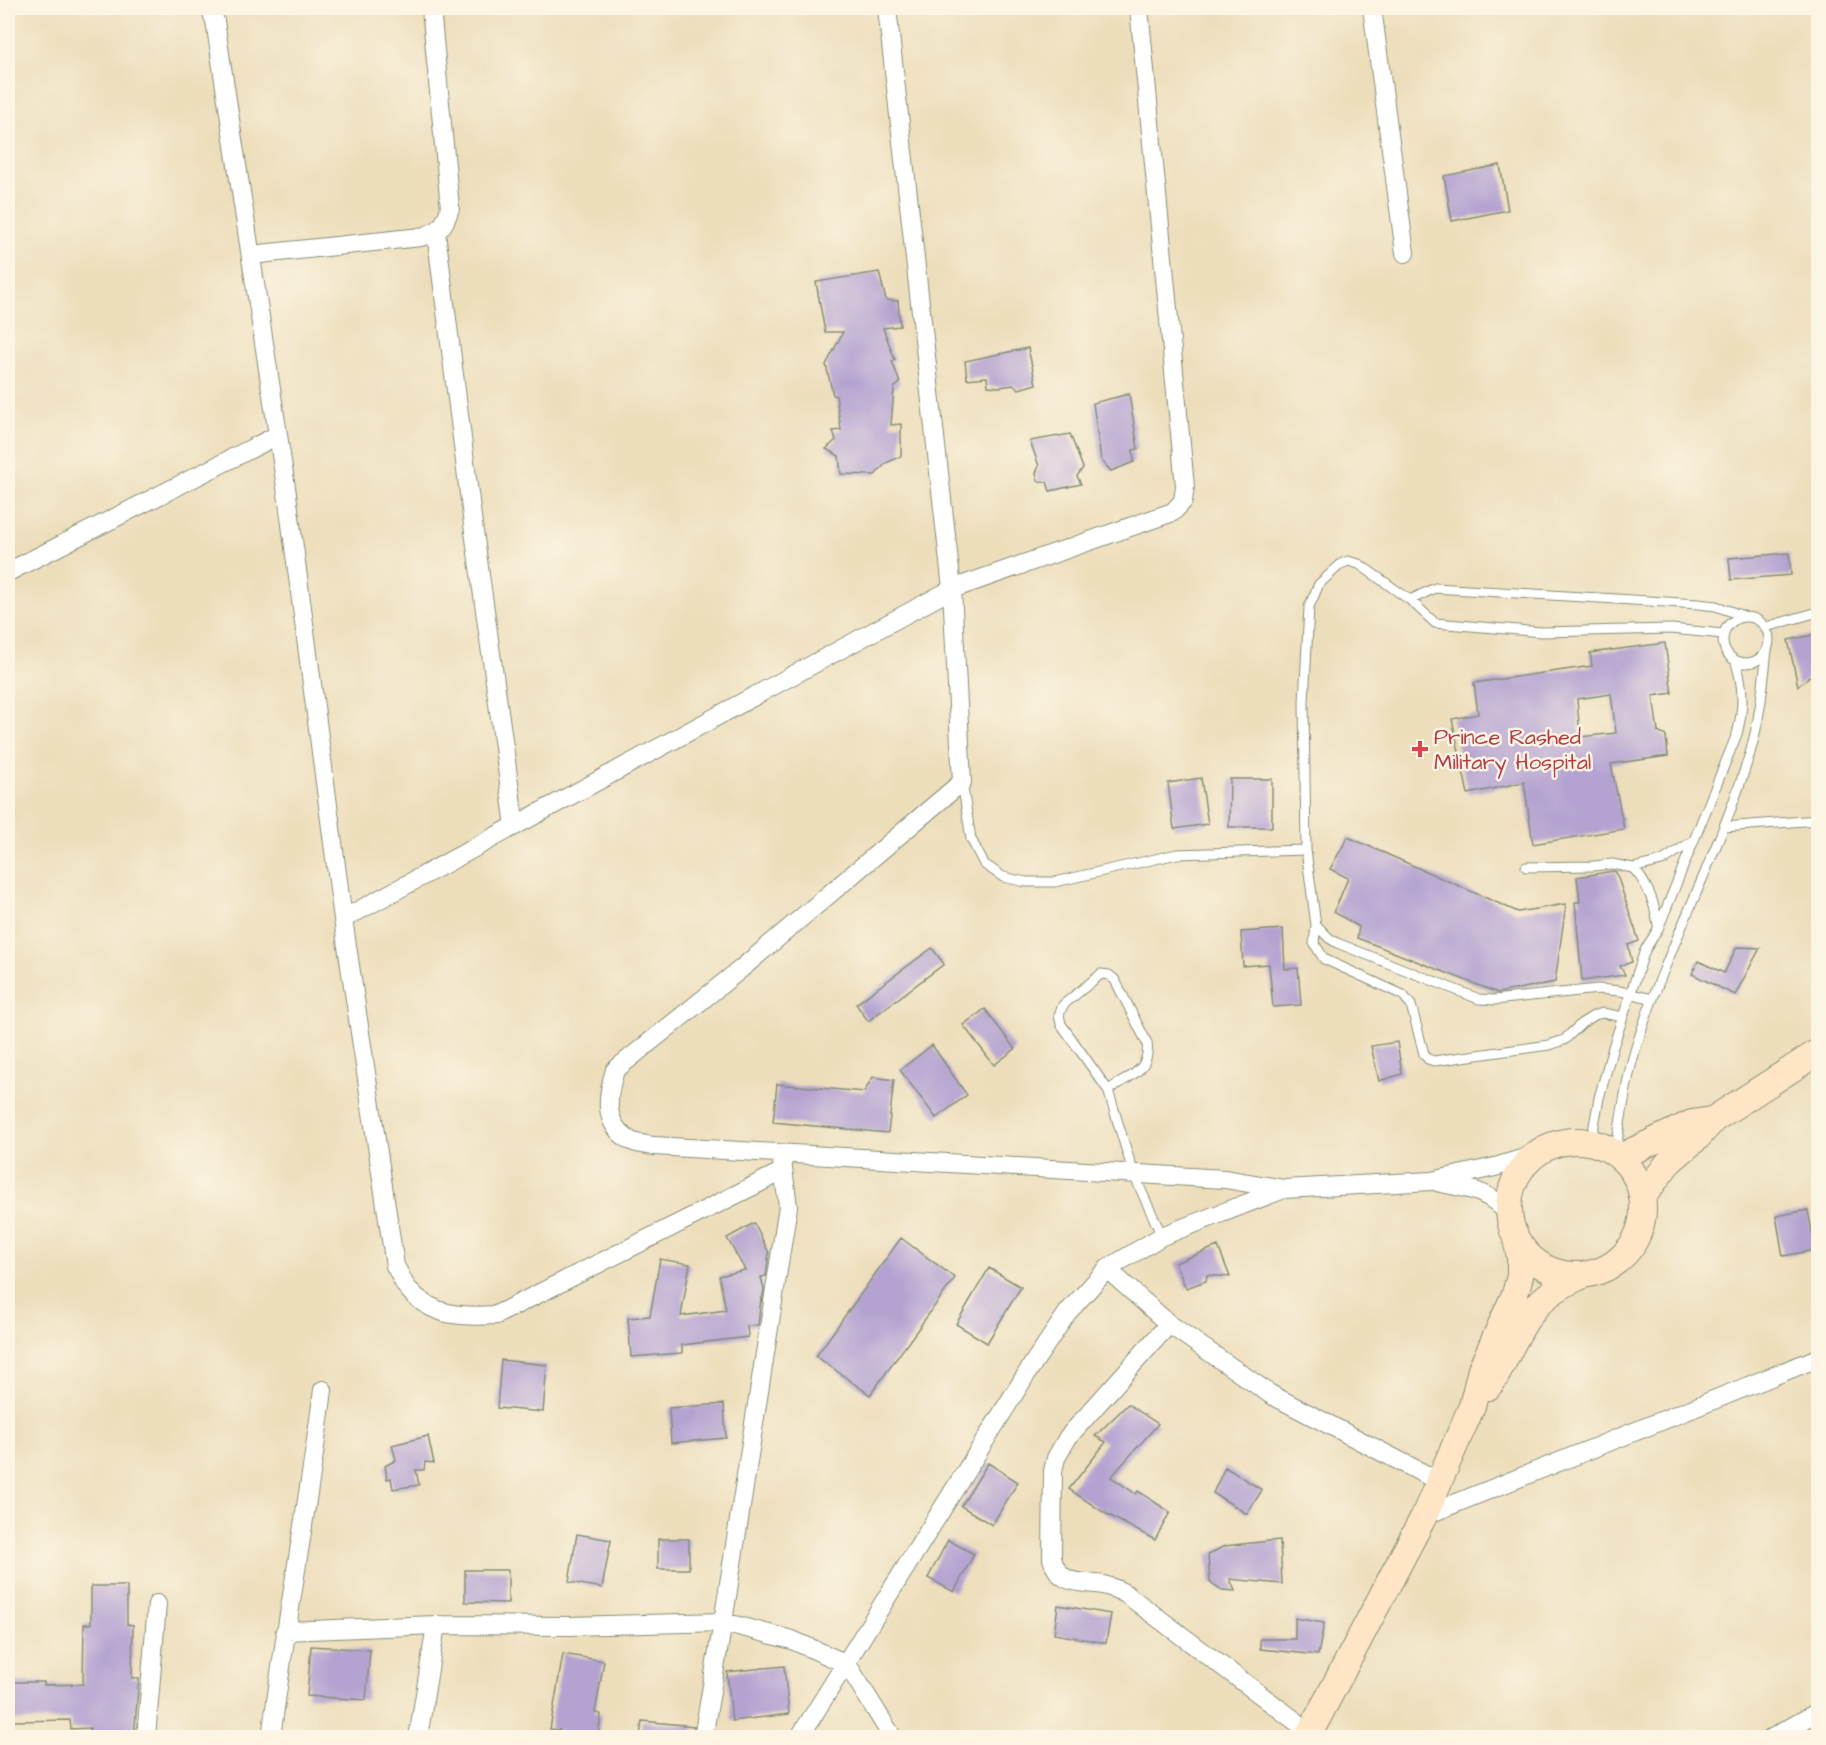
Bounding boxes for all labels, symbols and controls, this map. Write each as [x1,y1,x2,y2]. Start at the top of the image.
place label: Prince Rashed Military Hospital [1434,722,1591,779]
marker: Prince Rashed Military Hospital [1411,740,1429,758]

